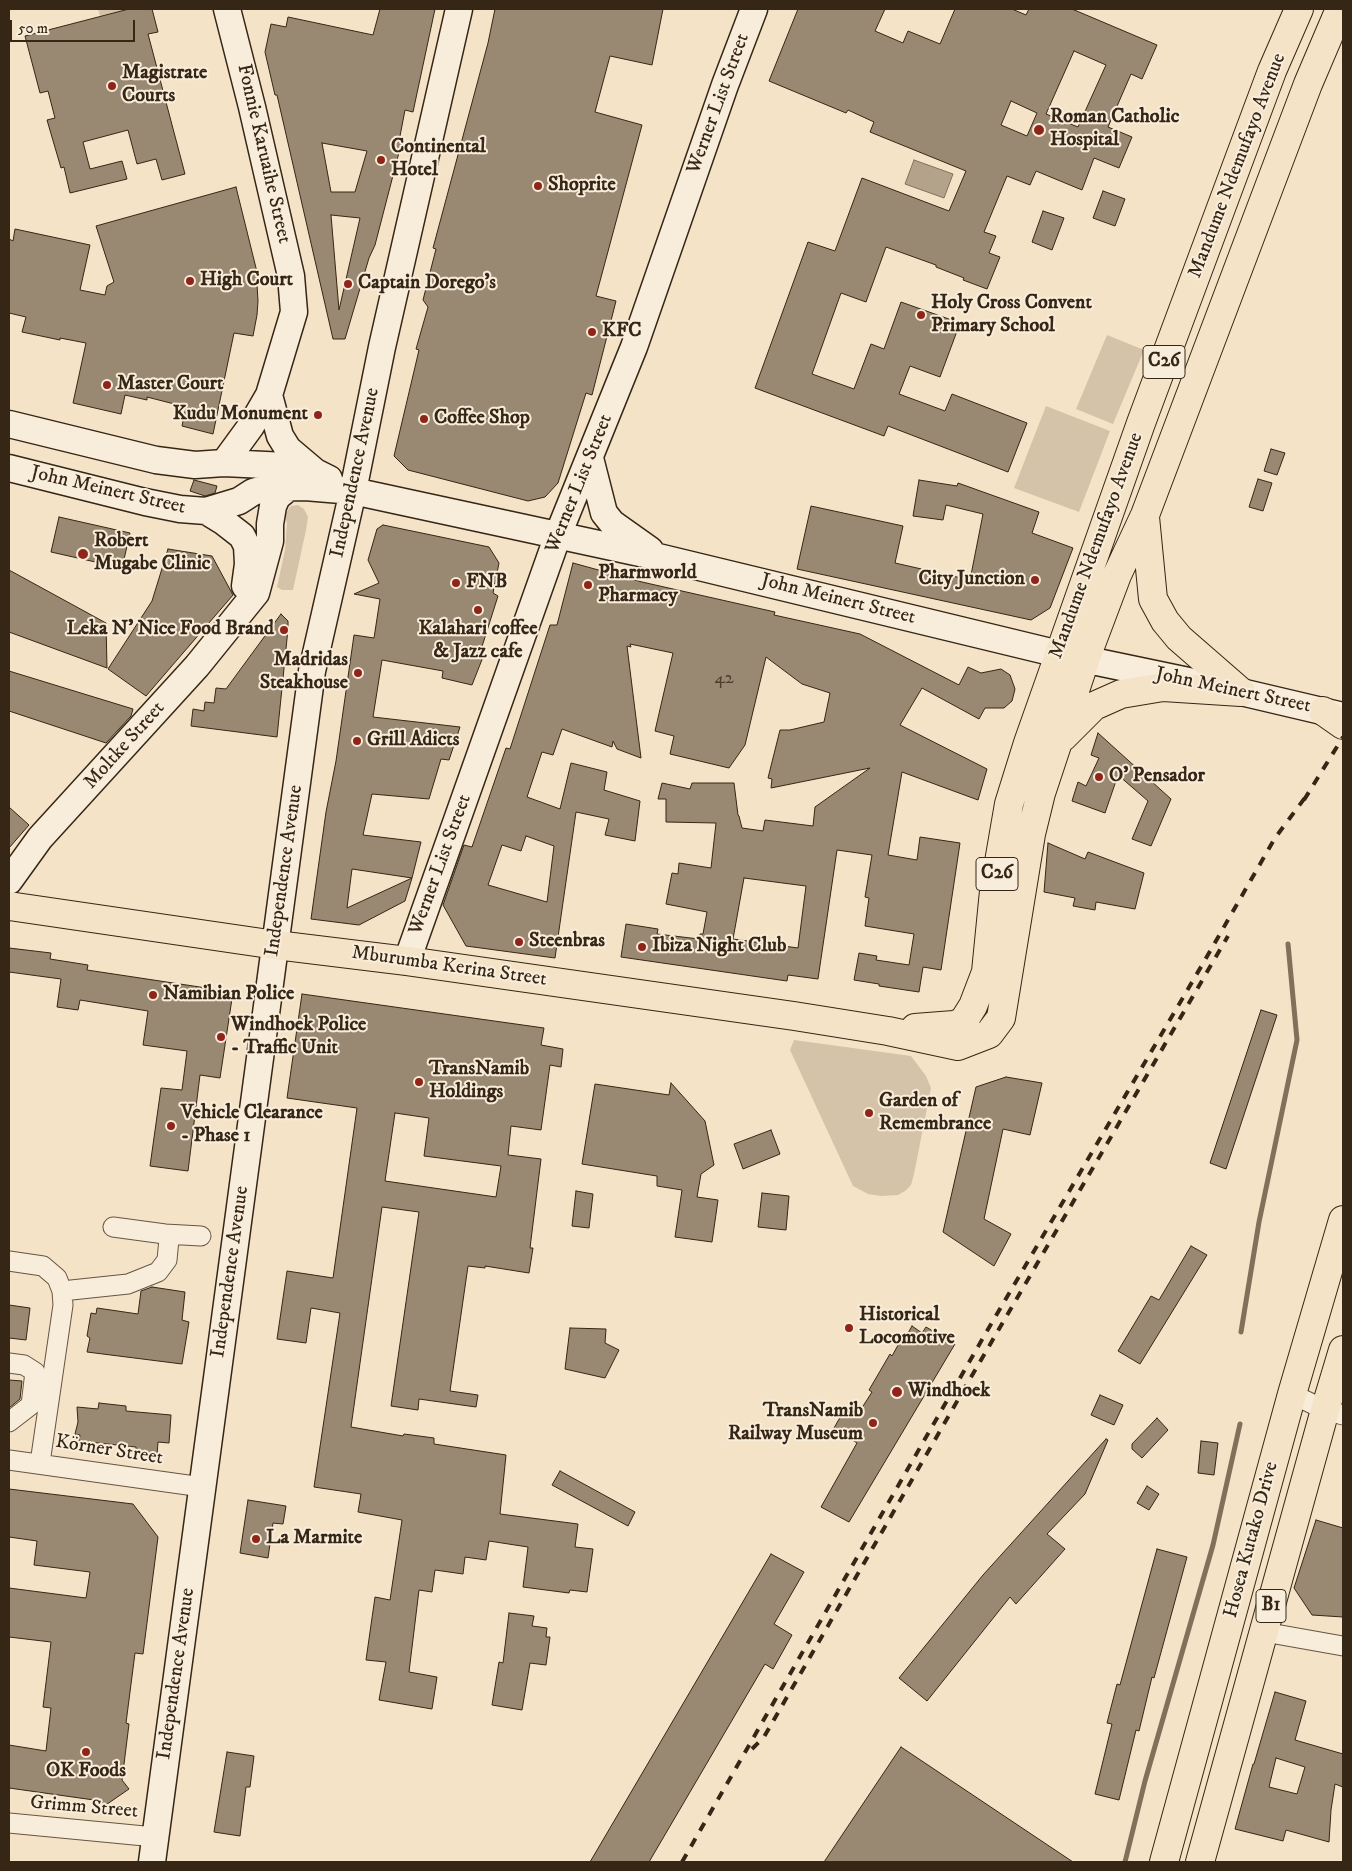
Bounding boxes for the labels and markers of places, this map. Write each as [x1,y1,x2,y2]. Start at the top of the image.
place label: Magistrate Courts [122,62,207,109]
marker: Magistrate Courts [106,80,118,92]
place label: Roman Catholic Hospital [1050,106,1179,153]
marker: Roman Catholic Hospital [1032,123,1046,137]
place label: Continental Hotel [391,136,486,183]
marker: Continental Hotel [375,154,387,166]
place label: Shoprite [548,174,616,198]
marker: Shoprite [532,180,544,192]
place label: High Court [200,269,293,293]
place label: Captain Dorego's [358,272,496,296]
marker: High Court [184,275,196,287]
marker: Captain Dorego's [342,278,354,290]
place label: Holy Cross Convent Primary School [931,292,1092,339]
marker: Holy Cross Convent Primary School [915,309,927,321]
place label: KFC [602,320,642,344]
marker: KFC [586,326,598,338]
place label: Master Court [117,373,223,397]
marker: Master Court [101,379,113,391]
place label: Kudu Monument [173,403,308,427]
place label: Coffee Shop [434,407,530,431]
marker: Kudu Monument [312,409,324,421]
marker: Coffee Shop [418,413,430,425]
place label: Robert Mugabe Clinic [94,530,210,577]
marker: Robert Mugabe Clinic [76,547,90,561]
place label: Pharmworld Pharmacy [598,562,697,609]
place label: City Junction [919,568,1025,592]
place label: FNB [466,571,507,595]
marker: City Junction [1029,574,1041,586]
marker: FNB [450,577,462,589]
marker: Pharmworld Pharmacy [582,579,594,591]
marker: Kalahari coffee & Jazz cafe [472,604,484,616]
place label: Leka N' Nice Food Brand [66,618,274,642]
place label: Kalahari coffee & Jazz cafe [419,618,537,665]
marker: Leka N' Nice Food Brand [278,624,290,636]
place label: Madridas Steakhouse [260,649,348,696]
marker: Madridas Steakhouse [352,667,364,679]
place label: Grill Adicts [367,729,459,753]
marker: Grill Adicts [351,735,363,747]
place label: O' Pensador [1109,765,1205,789]
marker: O' Pensador [1093,771,1105,783]
place label: Steenbras [529,930,605,954]
place label: Ibiza Night Club [652,935,786,959]
marker: Steenbras [513,936,525,948]
marker: Ibiza Night Club [636,941,648,953]
place label: Namibian Police [163,983,294,1007]
marker: Namibian Police [147,989,159,1001]
place label: Windhoek Police - Traffic Unit [231,1014,366,1061]
marker: Windhoek Police - Traffic Unit [215,1031,227,1043]
place label: TransNamib Holdings [429,1058,529,1105]
marker: TransNamib Holdings [413,1076,425,1088]
place label: Garden of Remembrance [879,1090,991,1137]
place label: Vehicle Clearance - Phase 1 [181,1102,323,1149]
marker: Garden of Remembrance [863,1107,875,1119]
marker: Vehicle Clearance - Phase 1 [165,1120,177,1132]
place label: Historical Locomotive [859,1304,955,1351]
marker: Historical Locomotive [843,1322,855,1334]
place label: Windhoek [908,1380,990,1404]
marker: Windhoek [890,1385,904,1399]
place label: TransNamib Railway Museum [728,1400,863,1447]
marker: TransNamib Railway Museum [867,1417,879,1429]
place label: La Marmite [266,1527,362,1551]
marker: La Marmite [250,1533,262,1545]
marker: OK Foods [80,1746,92,1758]
place label: OK Foods [46,1760,126,1784]

